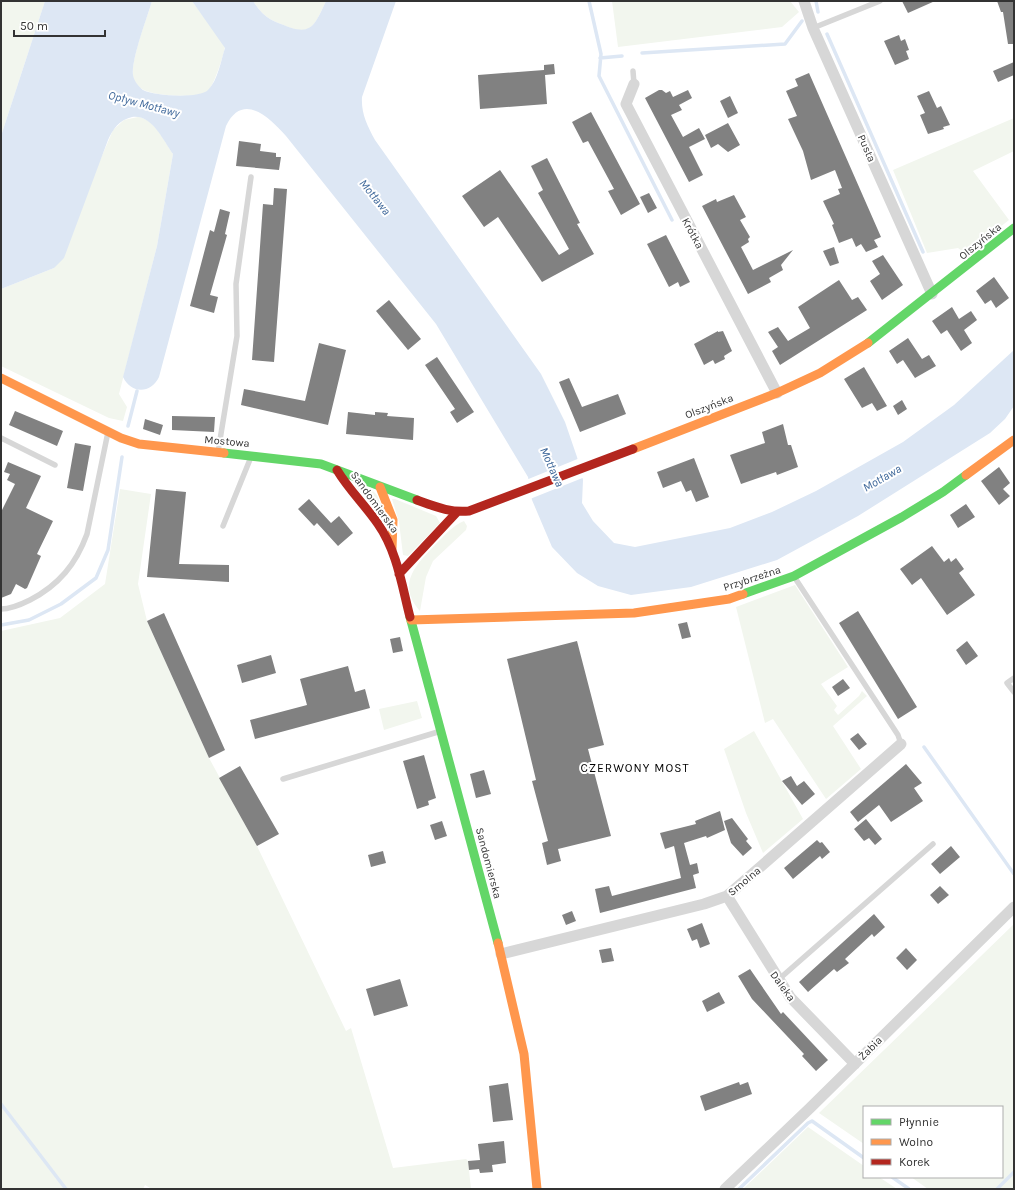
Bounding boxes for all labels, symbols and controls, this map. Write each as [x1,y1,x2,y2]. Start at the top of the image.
scale bar [14,12,105,38]
text: 50 m [20,19,48,33]
water label: Opływ Motławy [107,88,182,120]
street label: Pusta [855,132,878,164]
water label: Motława [356,176,394,218]
street label: Krótka [679,216,706,251]
street label: Olszyńska [956,220,1004,262]
street label: Olszyńska [683,391,735,422]
street label: Mostowa [204,433,250,450]
water label: Motława [537,445,567,489]
water label: Motława [860,461,904,495]
street label: Sandomierska [348,469,401,536]
street label: Przybrzeżna [722,563,783,594]
district label: CZERWONY MOST [581,761,689,775]
street label: Sandomierska [473,826,504,900]
street label: Smolna [725,864,763,899]
street label: Daleka [767,969,798,1004]
street label: Żabia [855,1033,885,1063]
legend [863,1106,1003,1178]
text: Płynnie [899,1115,939,1129]
text: Wolno [899,1135,933,1149]
text: Korek [899,1155,930,1169]

